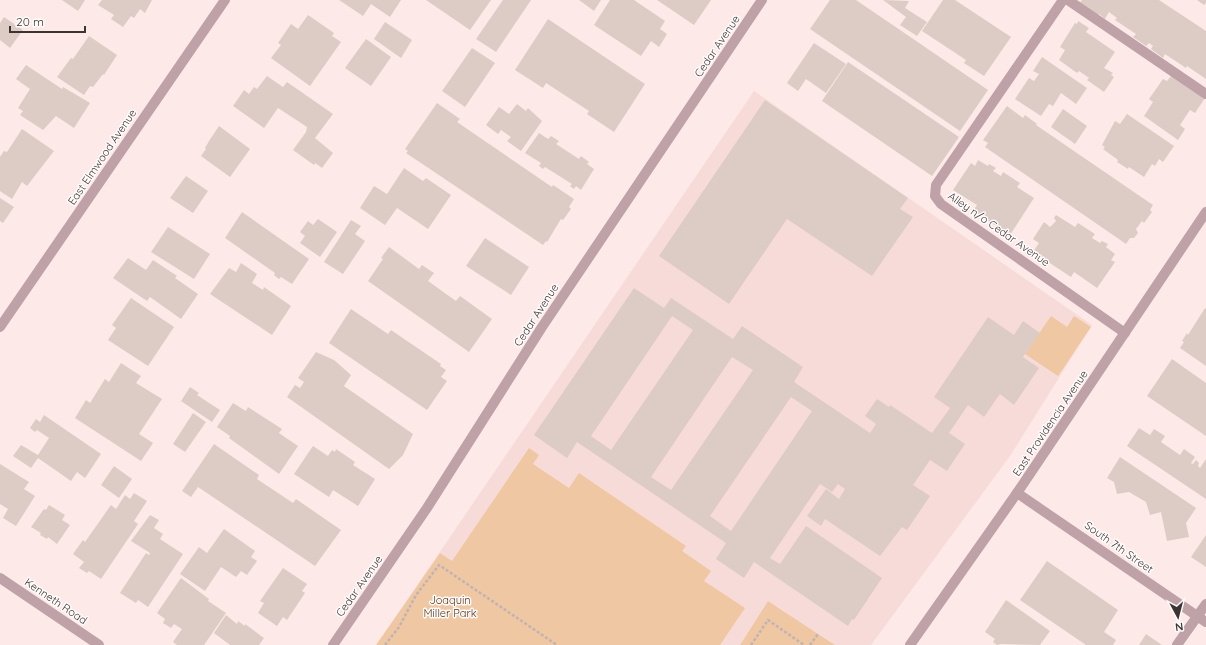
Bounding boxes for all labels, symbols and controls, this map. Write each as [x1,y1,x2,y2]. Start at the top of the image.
scale bar [10,8,85,34]
street label: Cedar Avenue [691,12,743,80]
text: 20 m [16,14,44,29]
street label: East Elmwood Avenue [65,106,139,208]
street label: Alley n/o Cedar Avenue [946,189,1052,269]
street label: Cedar Avenue [511,281,561,349]
street label: East Providencia Avenue [1009,367,1091,479]
street label: South 7th Street [1082,518,1156,576]
street label: Cedar Avenue [333,553,385,619]
street label: Kenneth Road [22,575,90,627]
park label: Joaquin Miller Park [423,593,477,620]
north arrow [1158,597,1198,637]
text: N [1174,619,1184,634]

